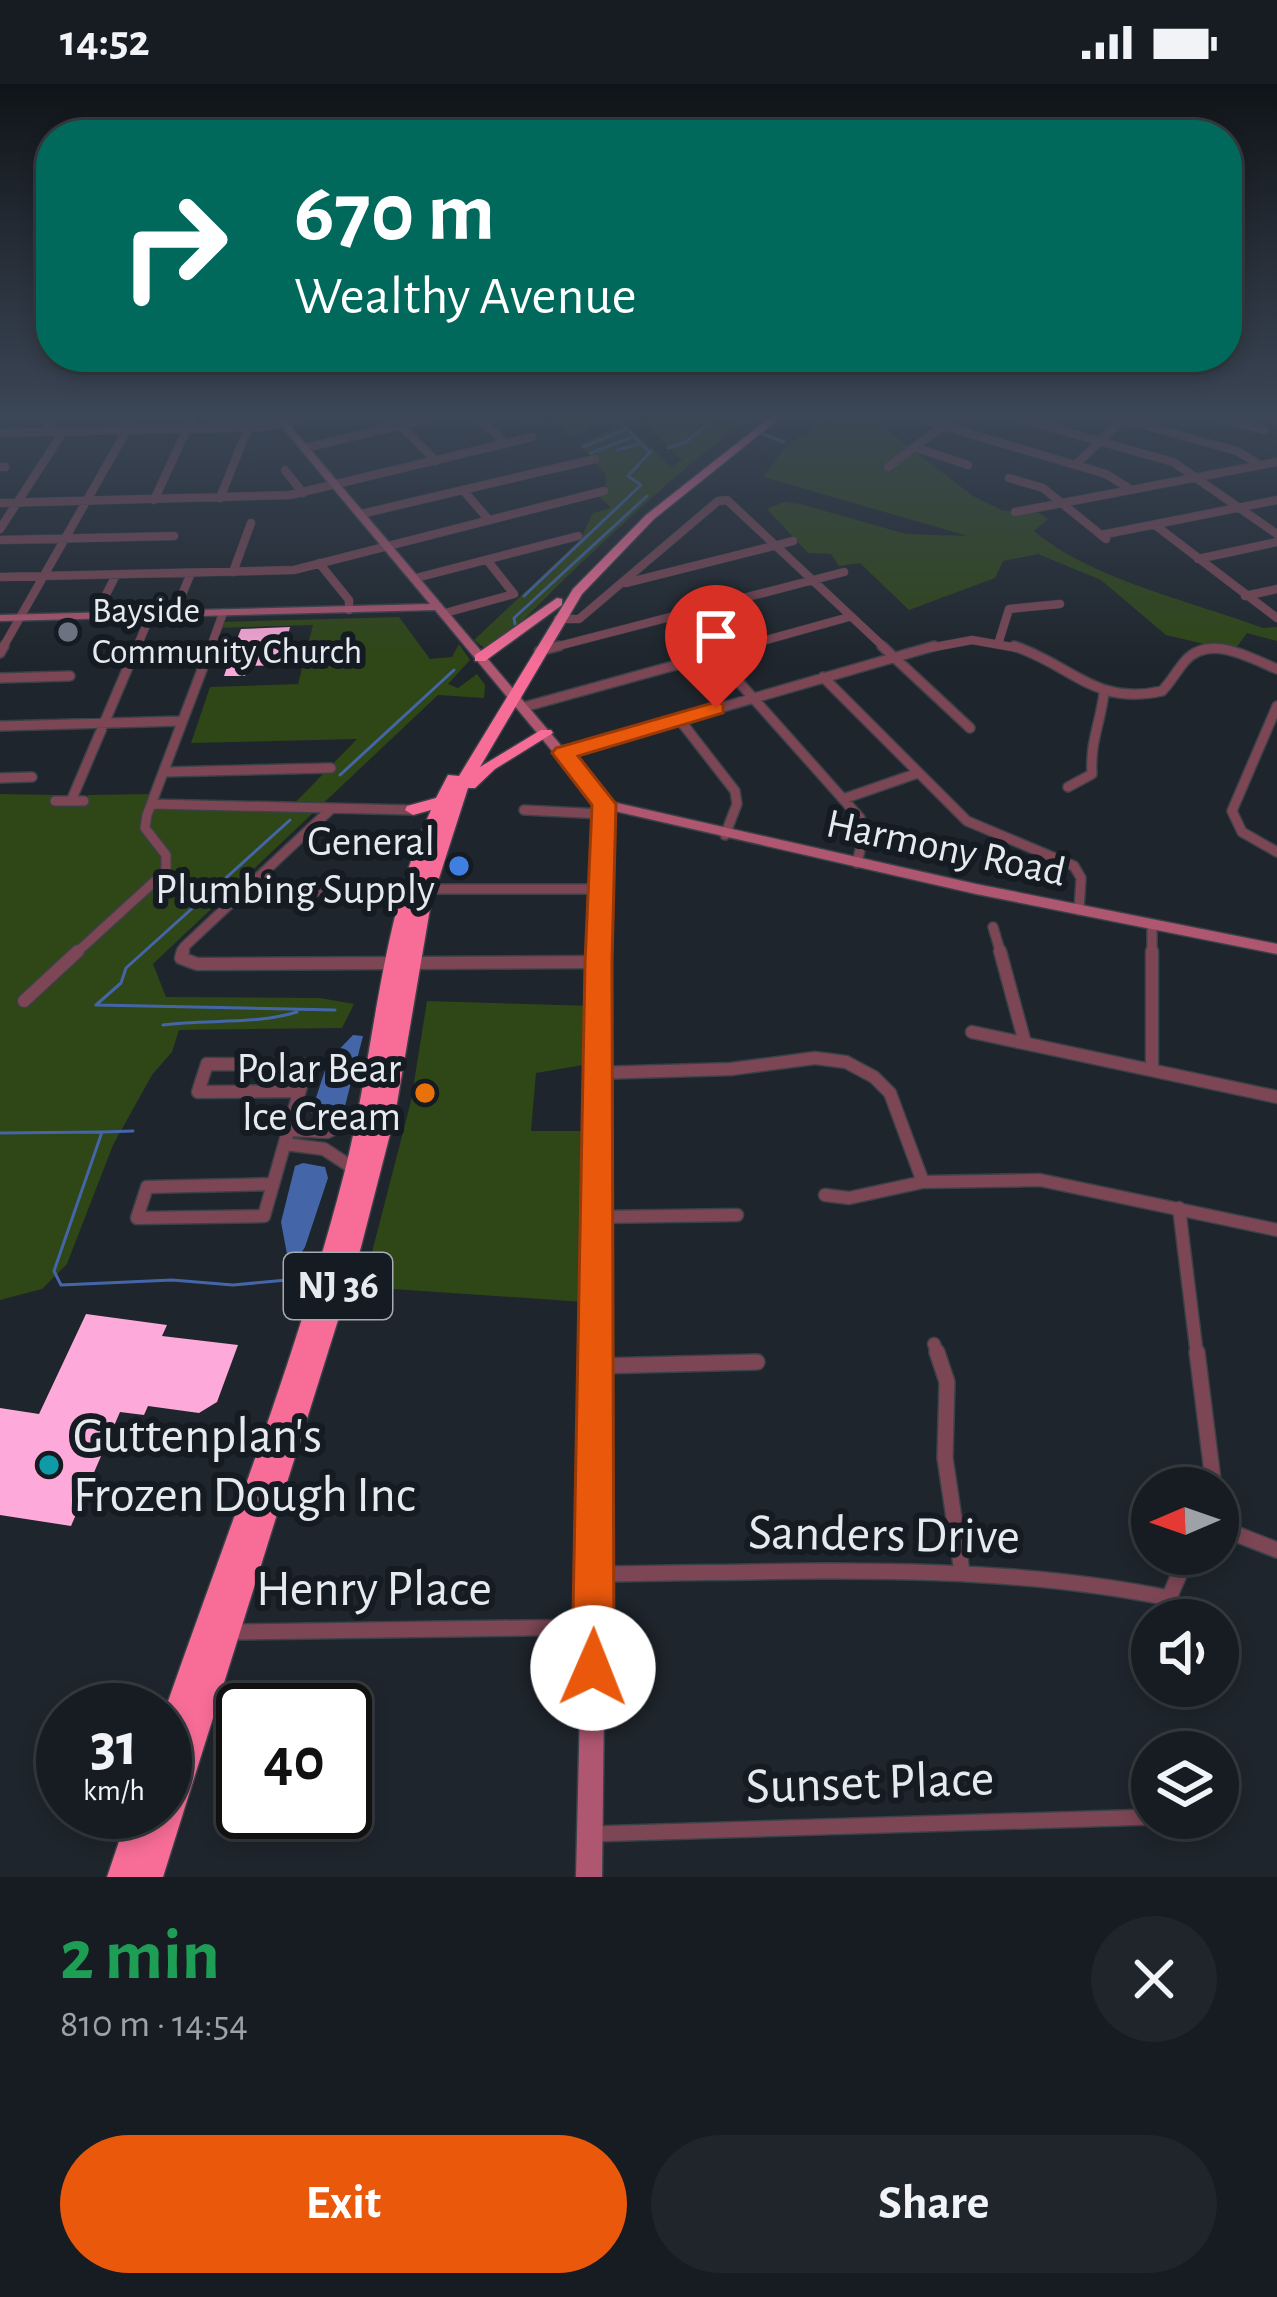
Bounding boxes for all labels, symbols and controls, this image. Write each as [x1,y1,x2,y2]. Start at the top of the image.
text: 14:52 [60,19,150,64]
icon: right [96,168,252,324]
text: 670 m [294,172,495,256]
text: Wealthy Avenue [294,270,637,324]
pin [665,585,767,708]
place label: Bayside Community Church [92,593,362,670]
icon: arrive [683,603,749,669]
marker: Bayside Community Church [55,619,81,645]
street label: Harmony Road [823,802,1069,894]
place label: General Plumbing Supply [155,821,435,911]
marker: General Plumbing Supply [446,853,472,879]
place label: Polar Bear Ice Cream [236,1048,401,1138]
marker: Polar Bear Ice Cream [412,1080,438,1106]
road number: NJ 36 [284,1253,392,1319]
place label: Guttenplan's Frozen Dough Inc [73,1411,415,1521]
marker: Guttenplan's Frozen Dough Inc [36,1452,62,1478]
north arrow [1131,1467,1239,1575]
map controls [1131,1467,1239,1839]
street label: Sanders Drive [747,1507,1021,1563]
street label: Henry Place [256,1564,492,1615]
button: sound [1131,1599,1239,1707]
position arrow [530,1605,656,1731]
speed limit sign: 40 [216,1683,372,1839]
text: 31 [90,1716,138,1776]
button: layers [1131,1731,1239,1839]
street label: Sunset Place [745,1753,995,1813]
text: km/h [83,1776,145,1806]
button: close [1091,1916,1217,2042]
text: 2 min [60,1920,220,1992]
text: 810 m · 14:54 [60,2005,248,2044]
button: Exit [60,2135,627,2273]
button: Share [651,2135,1217,2273]

